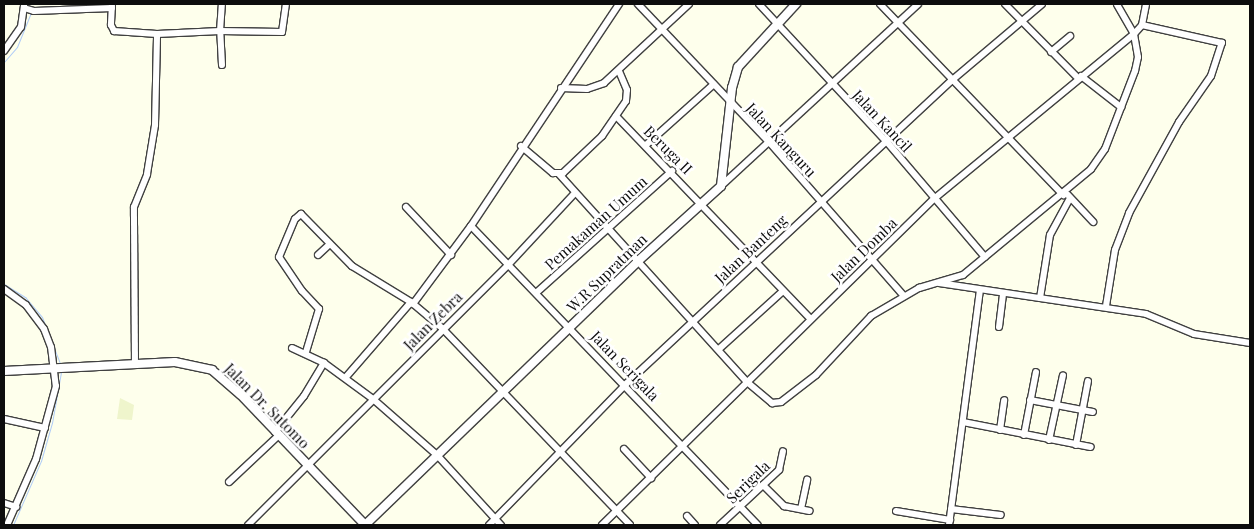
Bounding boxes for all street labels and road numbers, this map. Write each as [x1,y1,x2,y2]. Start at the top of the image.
street label: Jalan Kancil [849,86,915,156]
street label: Jalan Kanguru [742,99,820,181]
street label: Beruga II [640,122,696,178]
street label: Pemakaman Umum [541,172,651,274]
street label: Jalan Banteng [711,211,791,287]
street label: Jalan Domba [827,214,901,286]
street label: W.R Supratman [563,230,651,316]
street label: Jalan Zebra [400,288,466,354]
street label: Jalan Serigala [587,327,663,405]
street label: Jalan Dr. Sutomo [221,360,313,452]
street label: Serigala [722,457,774,507]

